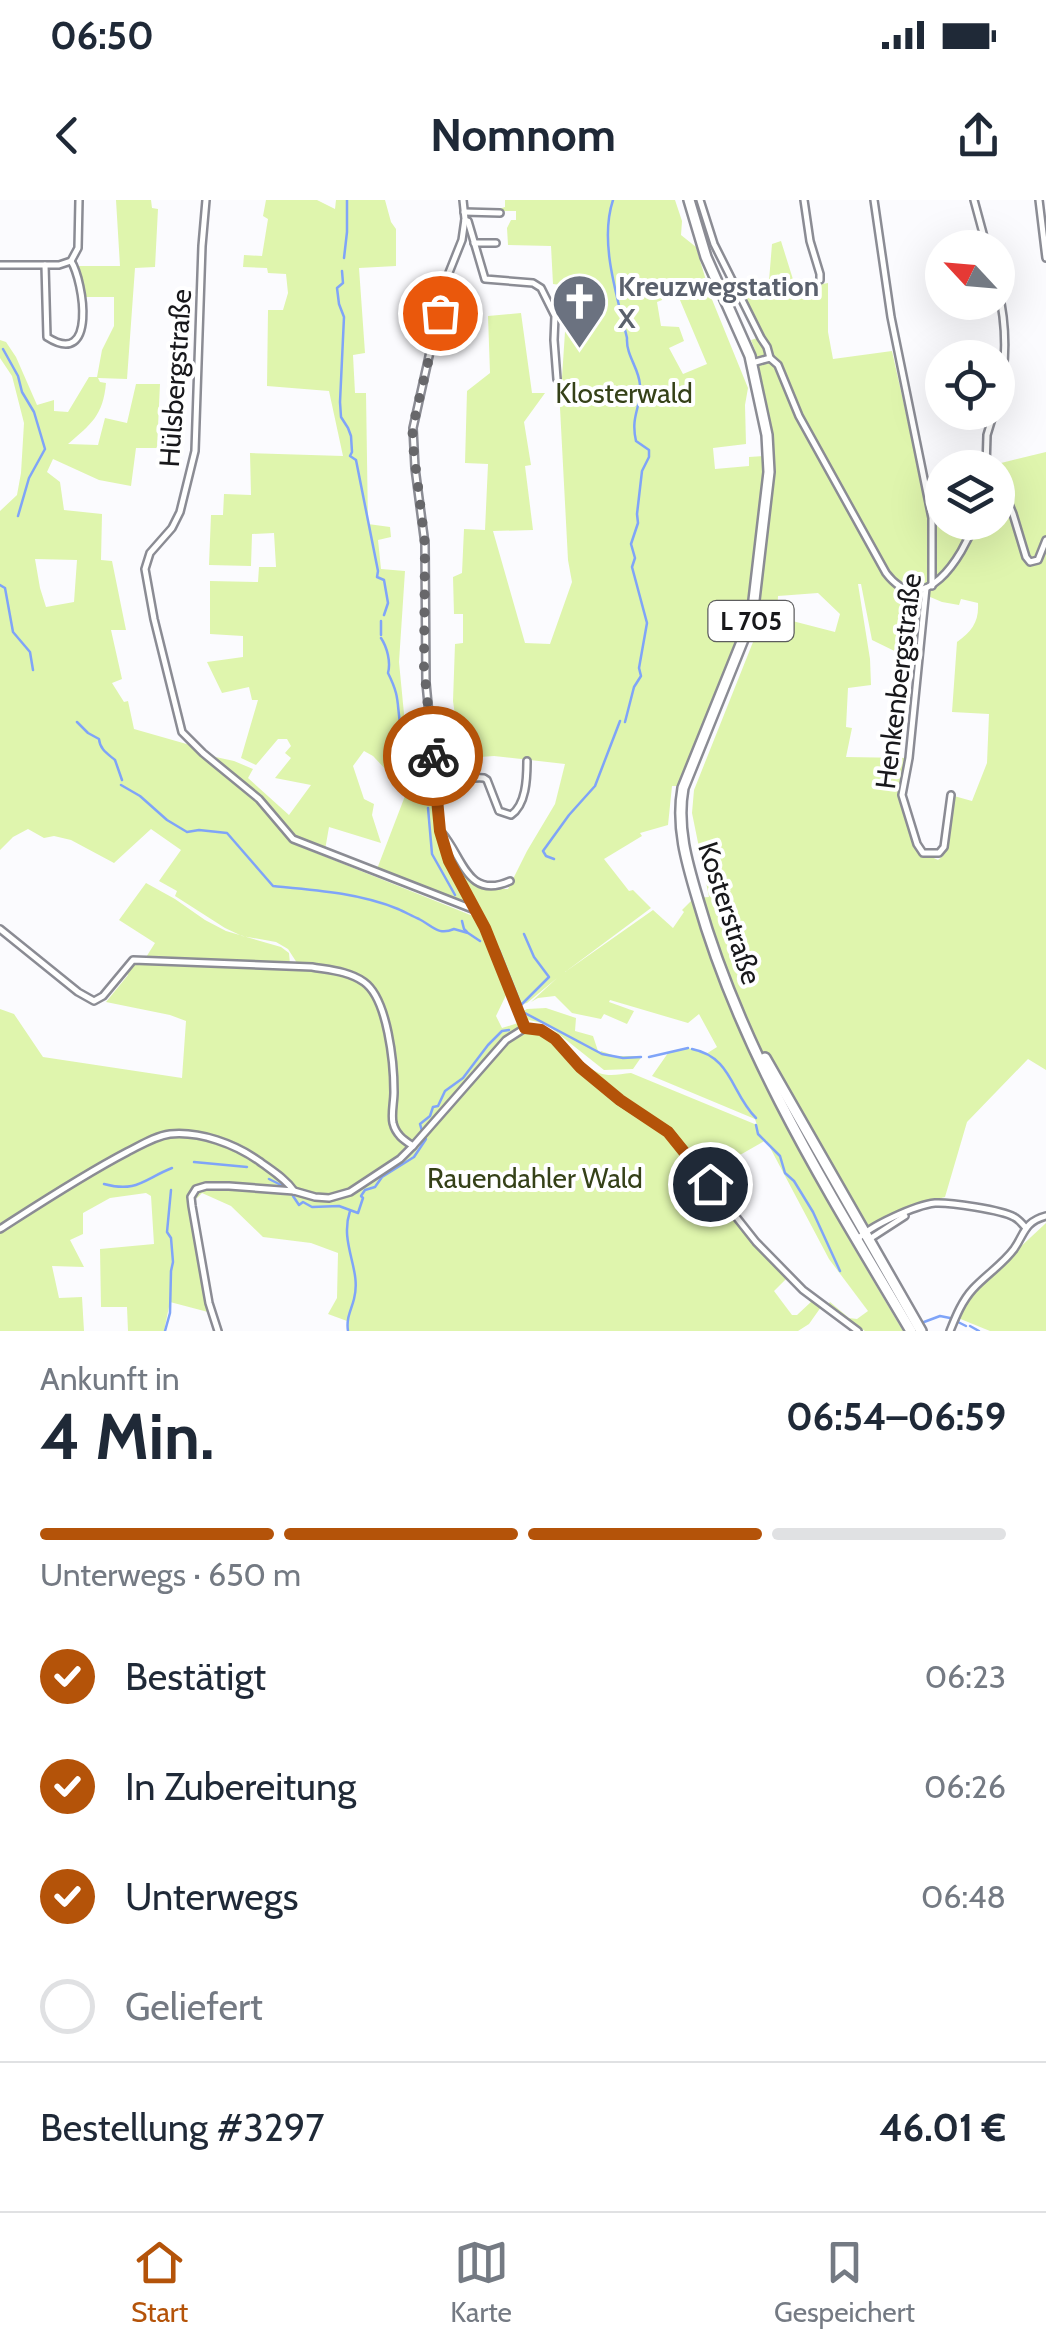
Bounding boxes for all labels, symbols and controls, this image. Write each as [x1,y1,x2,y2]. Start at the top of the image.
text: 06:50 [50,12,154,59]
icon: back [40,108,95,163]
text: Nomnom [430,108,616,162]
icon: share [951,108,1006,163]
north arrow [925,230,1015,320]
map controls [925,230,1015,540]
place label: Kreuzwegstation X [617,269,819,335]
pin [398,271,483,356]
church icon: Kreuzwegstation X [549,272,609,351]
icon: bag [413,286,468,341]
street label: Hülsbergstraße [152,288,198,468]
button: locate [925,340,1015,430]
park label: Klosterwald [555,376,693,410]
button: layers [925,450,1015,540]
street label: Henkenbergstraße [868,571,928,791]
road number: L 705 [708,601,794,641]
courier [383,706,483,806]
icon: bike [406,729,461,784]
street label: Kosterstraße [691,837,769,989]
pin [668,1142,753,1227]
icon: home [683,1157,738,1212]
park label: Rauendahler Wald [427,1161,643,1195]
text: Ankunft in [40,1359,180,1398]
text: 06:54–06:59 [786,1393,1006,1440]
text: 4 Min. [40,1396,214,1475]
text: Unterwegs · 650 m [40,1555,301,1594]
icon: check [40,1649,95,1704]
text: Bestätigt [125,1653,266,1700]
text: 06:23 [925,1657,1006,1696]
icon: check [40,1759,95,1814]
text: In Zubereitung [125,1763,356,1810]
text: 06:26 [924,1767,1006,1806]
icon: check [40,1869,95,1924]
text: Unterwegs [125,1873,298,1920]
text: 06:48 [921,1877,1006,1916]
text: Geliefert [125,1983,263,2030]
text: Bestellung #3297 [40,2104,324,2151]
text: 46.01 € [879,2104,1006,2151]
tab: Start [131,2235,188,2329]
tab: Karte [450,2235,512,2329]
tab: Gespeichert [774,2235,915,2329]

